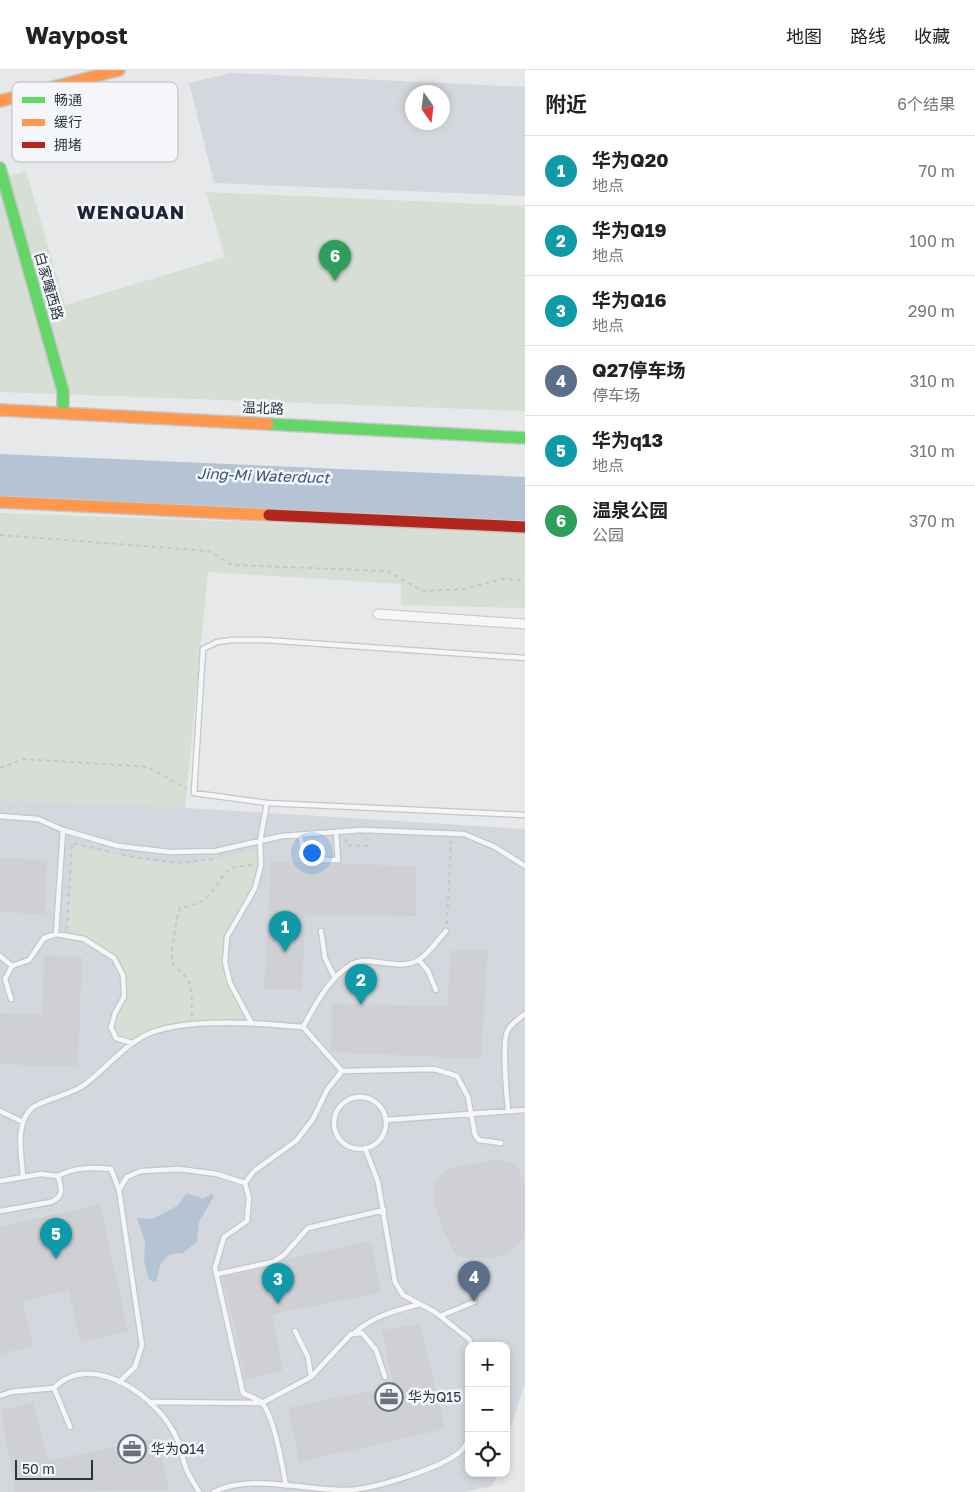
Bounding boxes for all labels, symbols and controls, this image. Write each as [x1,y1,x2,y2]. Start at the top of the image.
text: Waypost [25,20,128,49]
text: 地图 [786,25,822,47]
text: 路线 [850,25,886,47]
text: 收藏 [914,25,950,47]
legend [12,82,178,162]
north arrow [405,85,450,130]
text: 畅通 [54,91,82,108]
text: 附近 [545,91,587,117]
text: 6个结果 [897,94,955,114]
text: 缓行 [54,113,82,130]
text: 拥堵 [54,136,82,153]
text: 华为Q20 [592,148,669,171]
text: 1 [557,161,565,181]
text: 70 m [918,161,955,181]
text: 地点 [592,175,624,195]
district label: WENQUAN [77,200,185,223]
text: 华为Q19 [592,218,666,241]
text: 2 [556,231,566,251]
text: 100 m [909,231,955,251]
pin: 6 [319,240,351,281]
text: 地点 [592,245,624,265]
street label: 白家疃西路 [32,250,67,322]
text: 华为Q16 [592,288,666,311]
text: 3 [556,301,566,321]
text: 290 m [908,301,955,321]
text: 地点 [592,315,624,335]
text: Q27停车场 [592,358,686,381]
text: 4 [556,371,566,391]
text: 310 m [910,371,955,391]
text: 停车场 [592,385,640,405]
street label: 温北路 [242,398,284,417]
text: 华为q13 [592,428,663,451]
text: 5 [556,441,566,461]
text: 310 m [910,441,955,461]
text: 地点 [592,455,624,475]
water label: Jing-Mi Waterduct [197,464,331,487]
text: 温泉公园 [592,498,668,521]
text: 6 [556,511,566,531]
text: 370 m [909,511,955,531]
text: 公园 [592,525,624,545]
your location [299,840,325,866]
pin: 1 [269,911,301,952]
pin: 2 [345,964,377,1005]
pin: 5 [40,1218,72,1259]
pin: 4 [458,1261,490,1302]
pin: 3 [262,1263,294,1304]
map controls [465,1342,510,1477]
button: + [465,1342,510,1387]
office icon: 华为Q15 [374,1382,404,1412]
button: − [465,1387,510,1432]
place label: 华为Q15 [408,1388,461,1405]
button: locate [465,1432,510,1477]
office icon: 华为Q14 [117,1434,147,1464]
place label: 华为Q14 [151,1440,205,1457]
scale bar [15,1457,92,1480]
text: 50 m [22,1460,55,1477]

